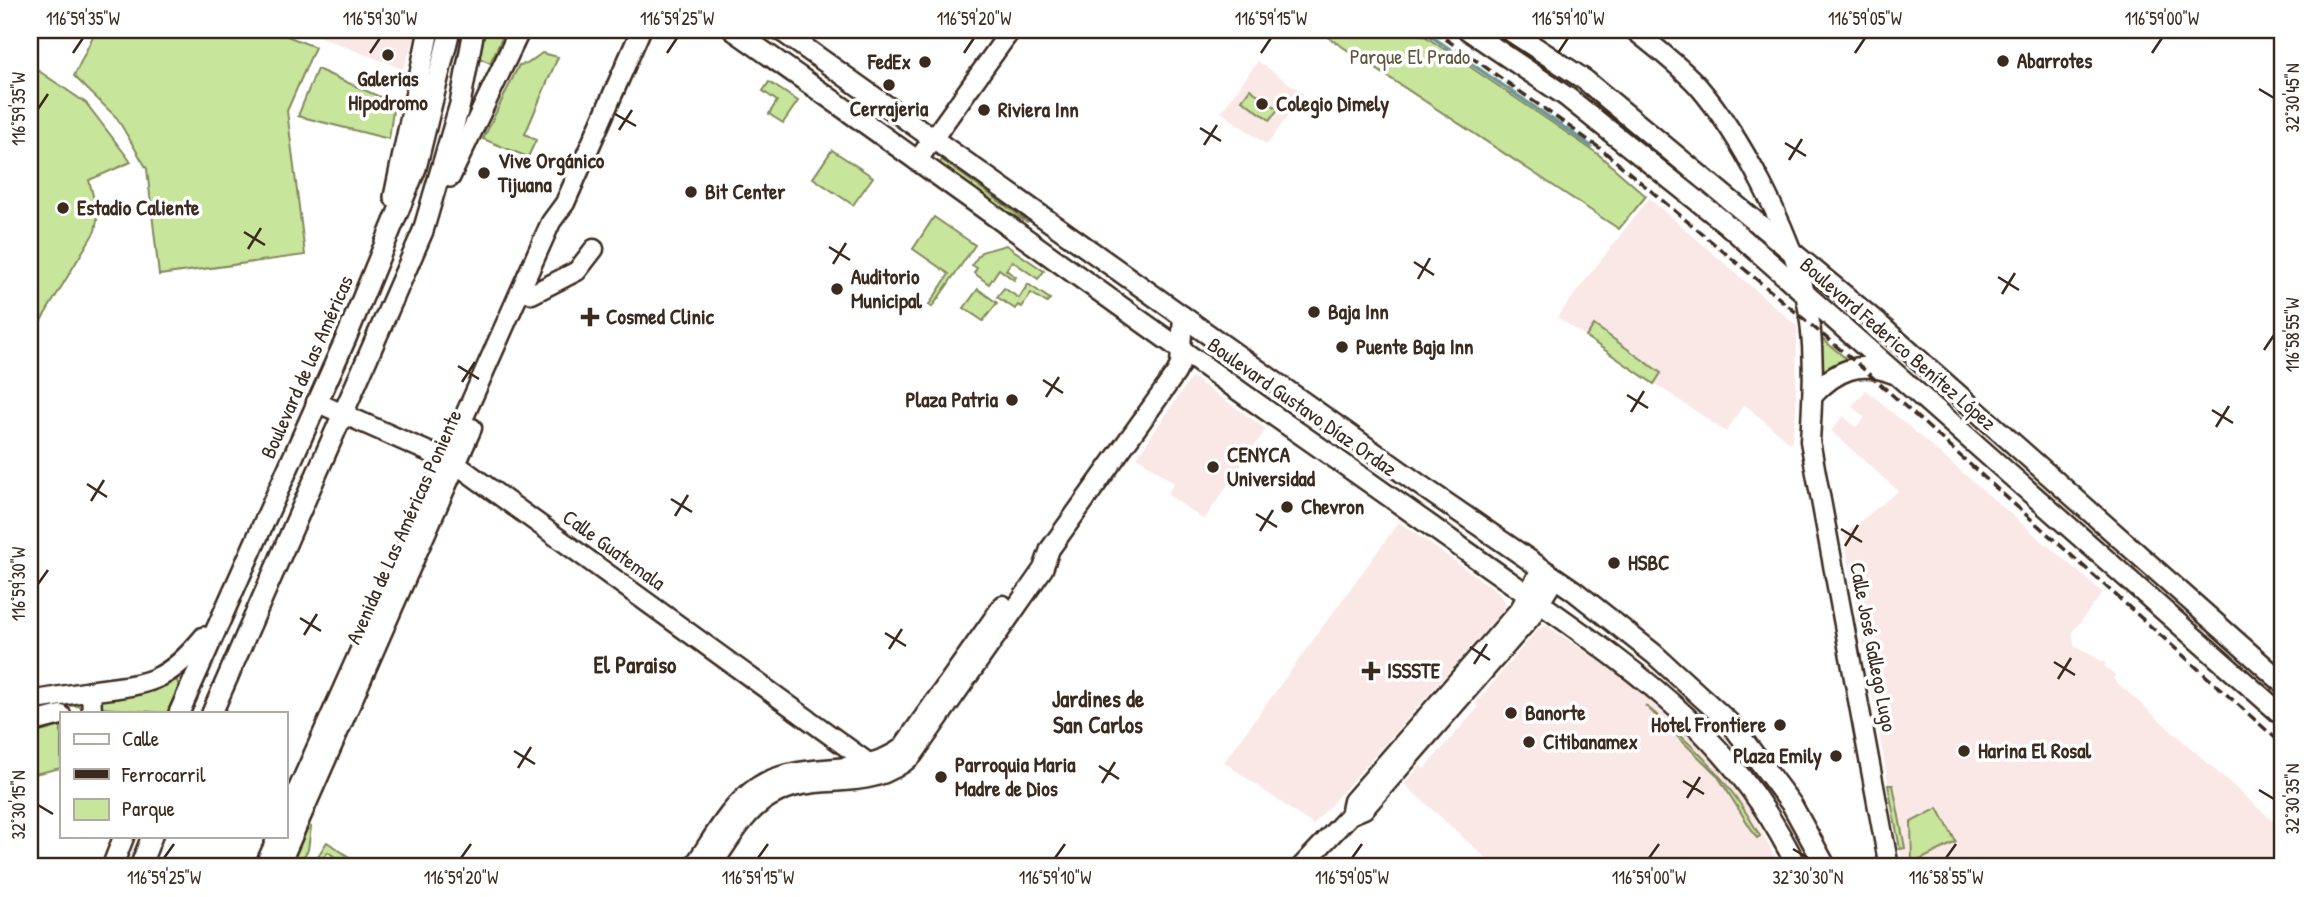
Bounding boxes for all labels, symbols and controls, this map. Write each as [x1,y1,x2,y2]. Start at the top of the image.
text: 116°59'35"W [46,6,120,31]
text: 116°59'30"W [343,6,417,31]
text: 116°59'25"W [640,6,714,31]
text: 116°59'20"W [937,6,1011,31]
text: 116°59'15"W [1235,6,1307,31]
text: 116°59'10"W [1532,6,1604,31]
text: 116°59'05"W [1828,6,1902,31]
text: 116°59'00"W [2125,6,2199,31]
park label: Parque El Prado [1350,42,1470,71]
place label: Abarrotes [2017,46,2092,75]
marker: Galerias Hipodromo [380,47,396,63]
place label: FedEx [867,47,911,76]
marker: Abarrotes [1995,53,2011,69]
marker: FedEx [917,54,933,70]
text: 32°30'45"N [2280,63,2305,133]
place label: Galerias Hipodromo [348,64,428,118]
text: 116°59'35"W [6,72,31,146]
marker: Cerrajeria [881,77,897,93]
place label: Colegio Dimely [1276,89,1389,119]
place label: Cerrajeria [850,94,929,123]
place label: Riviera Inn [998,95,1079,124]
marker: Colegio Dimely [1254,96,1270,112]
marker: Riviera Inn [976,102,992,118]
place label: Vive Orgánico Tijuana [497,146,605,199]
marker: Vive Orgánico Tijuana [476,165,492,181]
place label: Bit Center [705,177,786,206]
marker: Bit Center [683,184,699,200]
place label: Estadio Caliente [77,193,200,222]
marker: Estadio Caliente [55,200,71,216]
street label: Boulevard Federico Benítez López [1794,250,2003,437]
place label: Auditorio Municipal [851,262,922,316]
street label: Boulevard de las Américas [253,271,360,463]
marker: Auditorio Municipal [829,281,845,297]
place label: Baja Inn [1328,297,1389,326]
text: 116°58'55"W [2280,298,2305,372]
place label: Cosmed Clinic [606,302,715,331]
marker: Baja Inn [1306,304,1322,320]
marker: Cosmed Clinic [580,307,600,327]
street label: Boulevard Gustavo Díaz Ordaz [1202,330,1403,483]
place label: Puente Baja Inn [1356,332,1474,361]
marker: Puente Baja Inn [1334,339,1350,355]
place label: Plaza Patria [905,385,999,414]
marker: Plaza Patria [1004,392,1020,408]
street label: Avenida de Las Américas Poniente [339,405,468,649]
place label: CENYCA Universidad [1227,440,1316,493]
marker: CENYCA Universidad [1205,459,1221,475]
place label: Chevron [1301,492,1364,521]
marker: Chevron [1279,499,1295,515]
street label: Calle Guatemala [557,502,672,597]
text: 116°59'30"W [6,547,31,621]
place label: HSBC [1628,548,1670,577]
marker: HSBC [1606,555,1622,571]
street label: Calle José Gallego Lugo [1843,560,1904,734]
district label: El Paraiso [594,649,677,680]
place label: ISSSTE [1387,656,1441,685]
marker: ISSSTE [1361,661,1381,681]
district label: Jardines de San Carlos [1052,683,1145,740]
place label: Banorte [1525,698,1586,727]
marker: Banorte [1503,705,1519,721]
place label: Hotel Frontiere [1651,710,1767,739]
legend [60,712,287,838]
marker: Hotel Frontiere [1772,717,1788,733]
text: Calle [122,724,159,753]
place label: Citibanamex [1543,727,1638,756]
marker: Citibanamex [1521,734,1537,750]
place label: Harina El Rosal [1978,736,2091,765]
place label: Plaza Emily [1733,741,1822,771]
marker: Harina El Rosal [1956,743,1972,759]
marker: Plaza Emily [1828,748,1844,764]
place label: Parroquia Maria Madre de Dios [955,750,1076,803]
text: Ferrocarril [121,760,206,789]
text: 32°30'35"N [2280,764,2305,834]
marker: Parroquia Maria Madre de Dios [933,769,949,785]
text: 32°30'15"N [6,771,31,839]
text: Parque [122,794,175,823]
text: 116°59'25"W [127,865,201,890]
text: 116°59'20"W [424,865,498,890]
text: 116°59'15"W [722,865,794,890]
text: 116°59'10"W [1019,865,1091,890]
text: 116°59'05"W [1315,865,1389,890]
text: 116°59'00"W [1612,865,1686,890]
text: 32°30'30"N [1773,865,1843,890]
text: 116°58'55"W [1909,865,1983,890]

